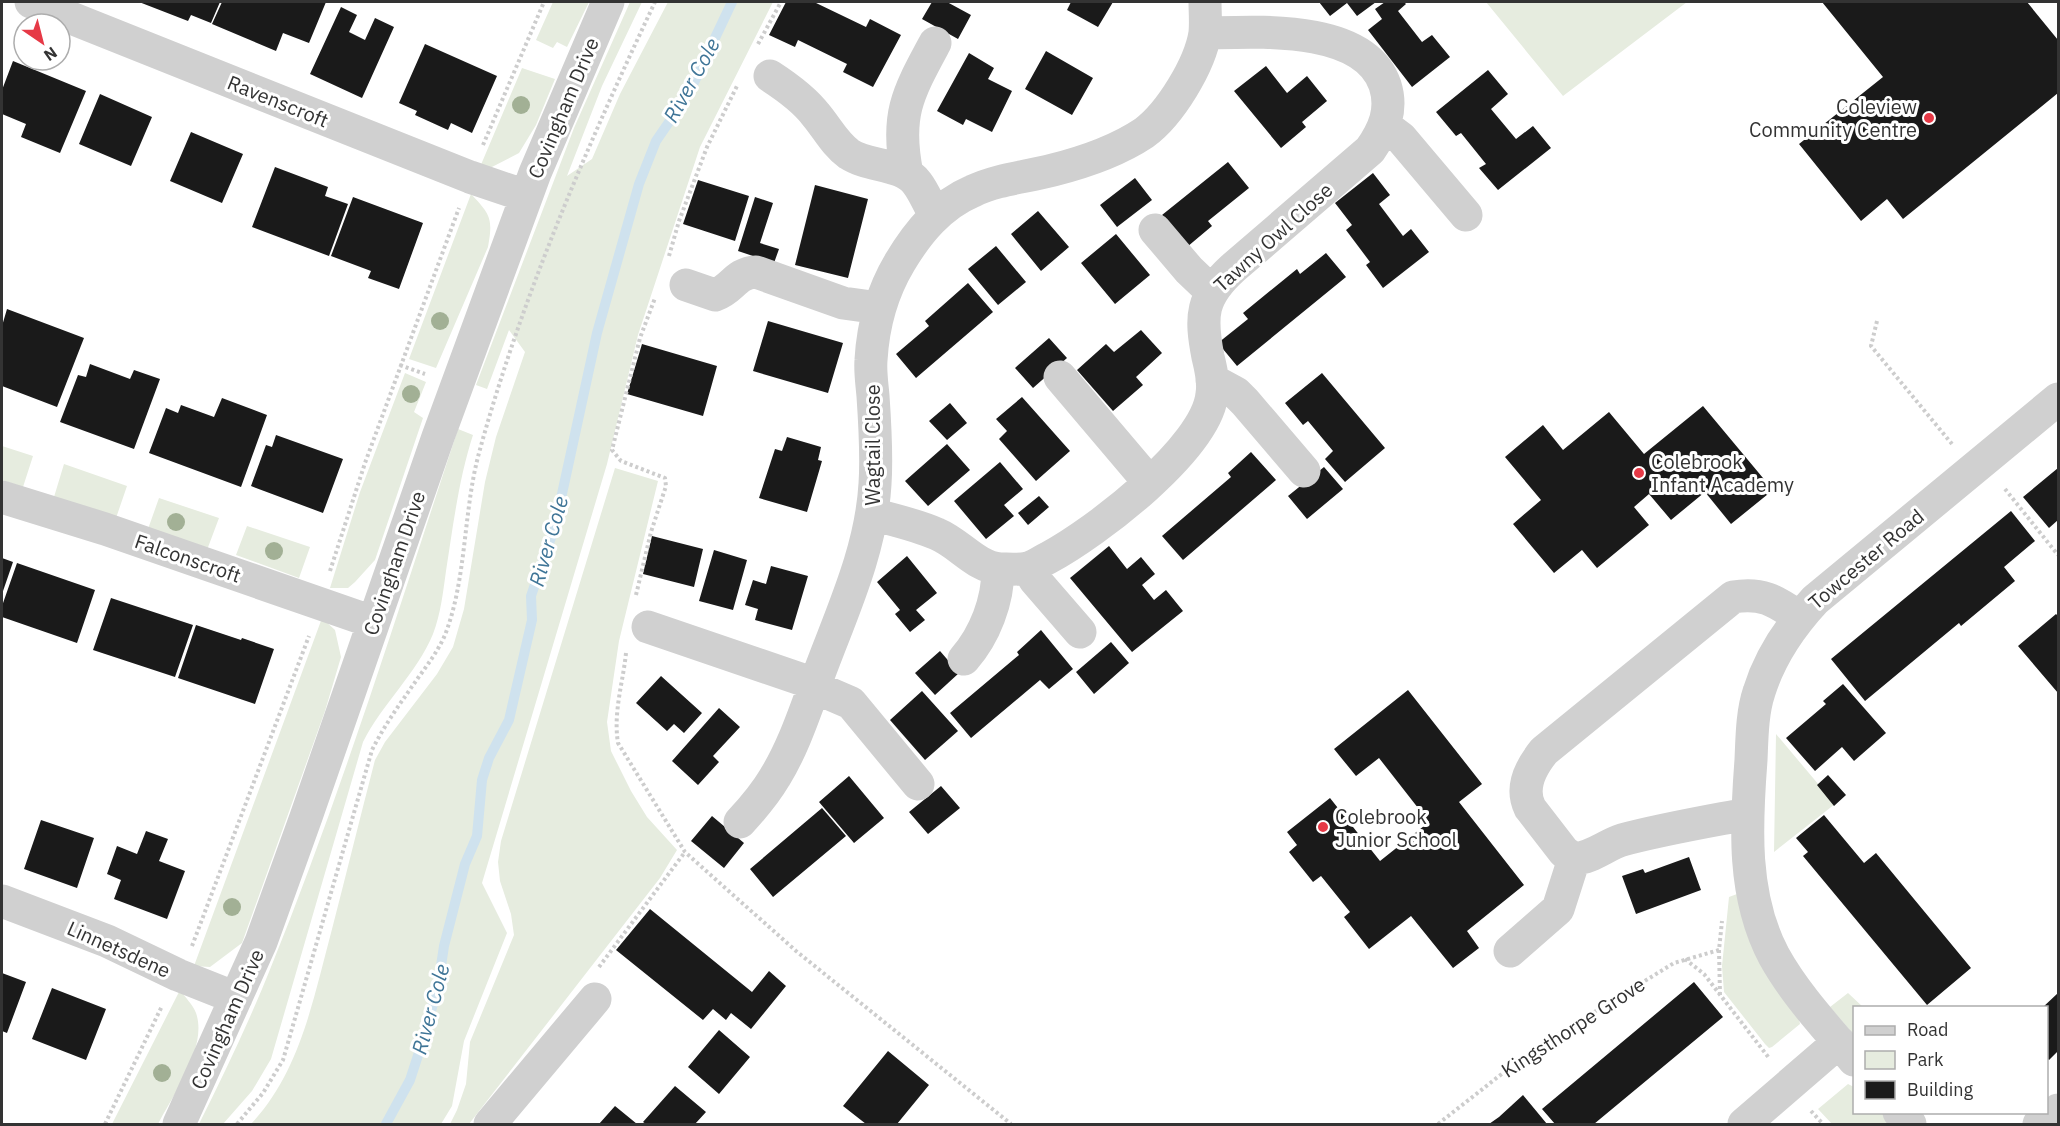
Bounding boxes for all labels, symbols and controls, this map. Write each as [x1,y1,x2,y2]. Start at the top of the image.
north arrow [12,12,72,72]
street label: Covingham Drive [521,33,605,183]
water label: River Cole [656,33,726,127]
text: N [40,43,61,66]
street label: Ravenscroft [223,68,333,134]
place label: Coleview Community Centre [1749,93,1917,143]
marker: Coleview Community Centre [1922,111,1936,125]
street label: Tawny Owl Close [1208,176,1338,298]
street label: Wagtail Close [859,384,886,506]
place label: Colebrook Infant Academy [1651,448,1794,498]
marker: Colebrook Infant Academy [1632,466,1646,480]
street label: Covingham Drive [357,487,431,639]
water label: River Cole [522,492,574,589]
street label: Towcester Road [1803,503,1929,615]
street label: Falconscroft [131,527,245,589]
place label: Colebrook Junior School [1335,803,1457,853]
marker: Colebrook Junior School [1316,820,1330,834]
street label: Linnetsdene [63,914,175,984]
street label: Covingham Drive [184,945,270,1093]
water label: River Cole [405,960,456,1057]
street label: Kingsthorpe Grove [1496,970,1650,1084]
legend [1853,1006,2048,1114]
text: Road [1907,1018,1948,1041]
text: Park [1907,1048,1944,1071]
text: Building [1907,1078,1974,1101]

